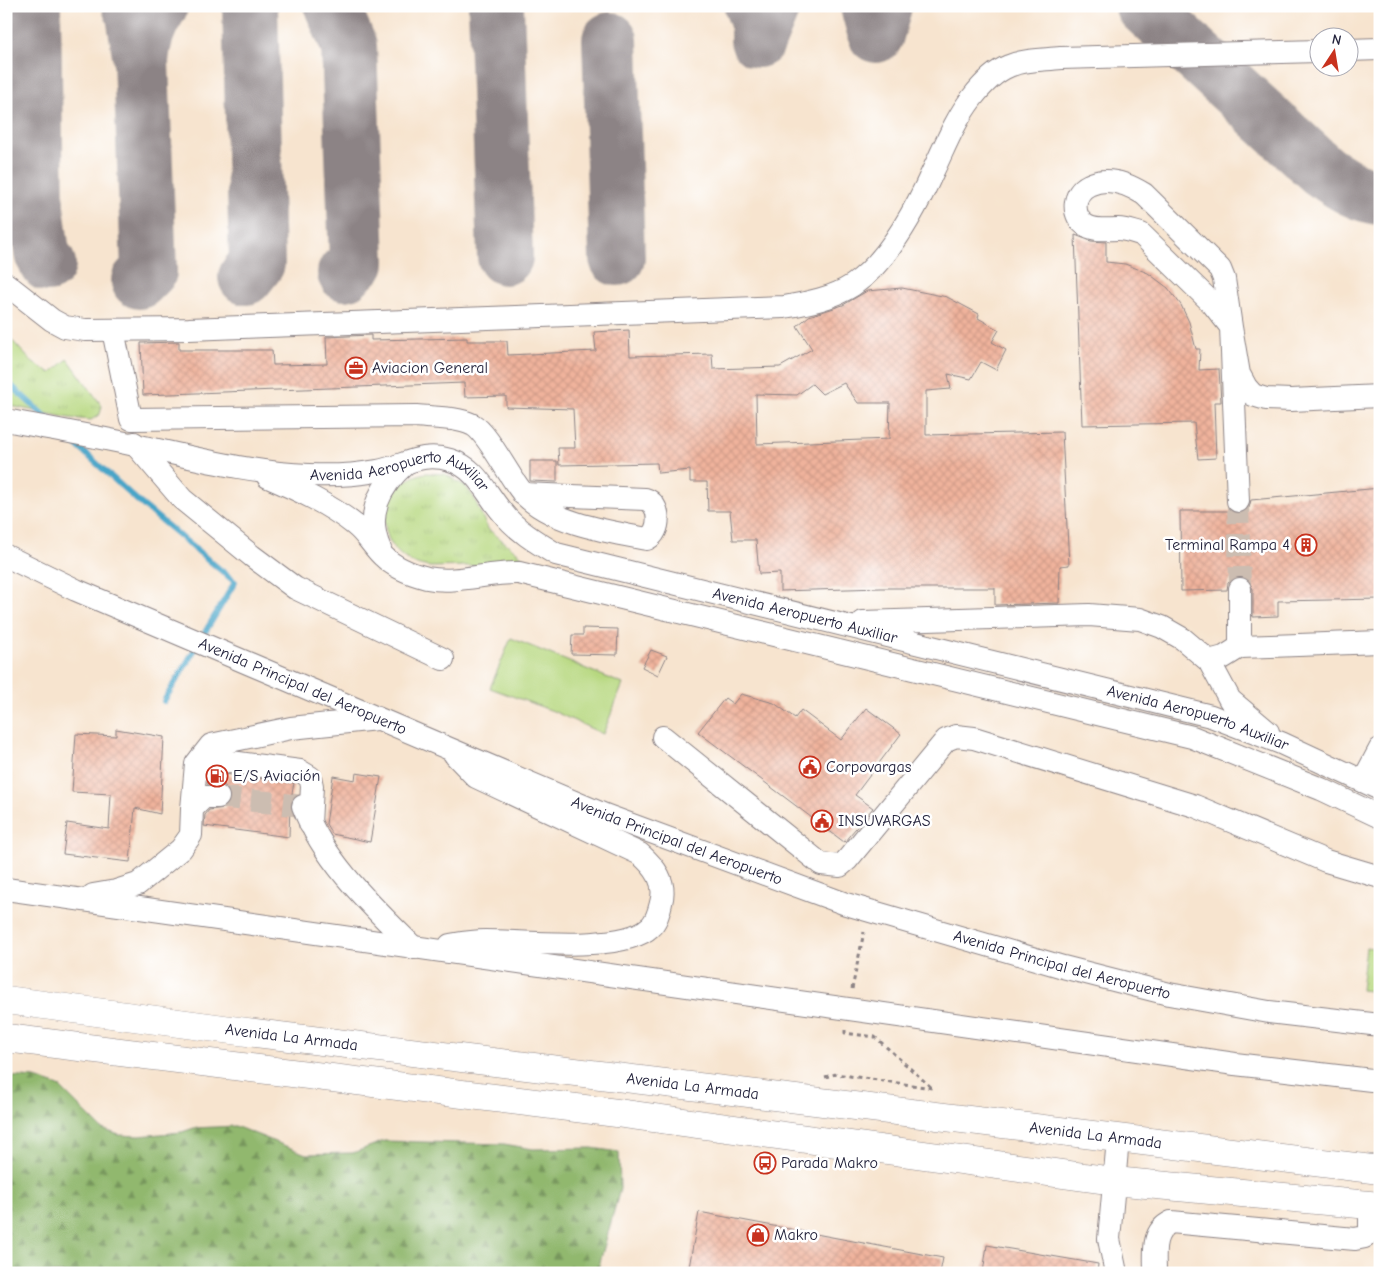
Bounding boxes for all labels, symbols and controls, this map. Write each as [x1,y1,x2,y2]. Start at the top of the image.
north arrow [1308,28,1358,78]
text: N [1330,31,1343,49]
office icon: Aviacion General [344,356,368,380]
place label: Aviacion General [372,359,488,377]
street label: Avenida Aeropuerto Auxiliar [310,448,493,495]
building icon: Terminal Rampa 4 [1294,533,1318,557]
place label: Terminal Rampa 4 [1165,536,1290,554]
street label: Avenida Aeropuerto Auxiliar [711,584,900,647]
street label: Avenida Principal del Aeropuerto [196,634,409,738]
street label: Avenida Aeropuerto Auxiliar [1105,682,1292,755]
public building icon: Corpovargas [798,755,822,779]
place label: Corpovargas [826,758,912,776]
fuel station icon: E/S Aviación [205,764,229,788]
place label: E/S Aviación [233,767,320,785]
street label: Avenida Principal del Aeropuerto [569,793,785,889]
public building icon: INSUVARGAS [810,809,834,833]
place label: INSUVARGAS [838,812,931,830]
street label: Avenida Principal del Aeropuerto [951,927,1172,1003]
street label: Avenida La Armada [224,1020,359,1054]
street label: Avenida La Armada [625,1069,760,1103]
street label: Avenida La Armada [1028,1118,1163,1152]
bus stop icon: Parada Makro [753,1151,777,1175]
place label: Parada Makro [781,1154,878,1172]
shop icon: Makro [746,1223,770,1247]
place label: Makro [774,1226,818,1244]

